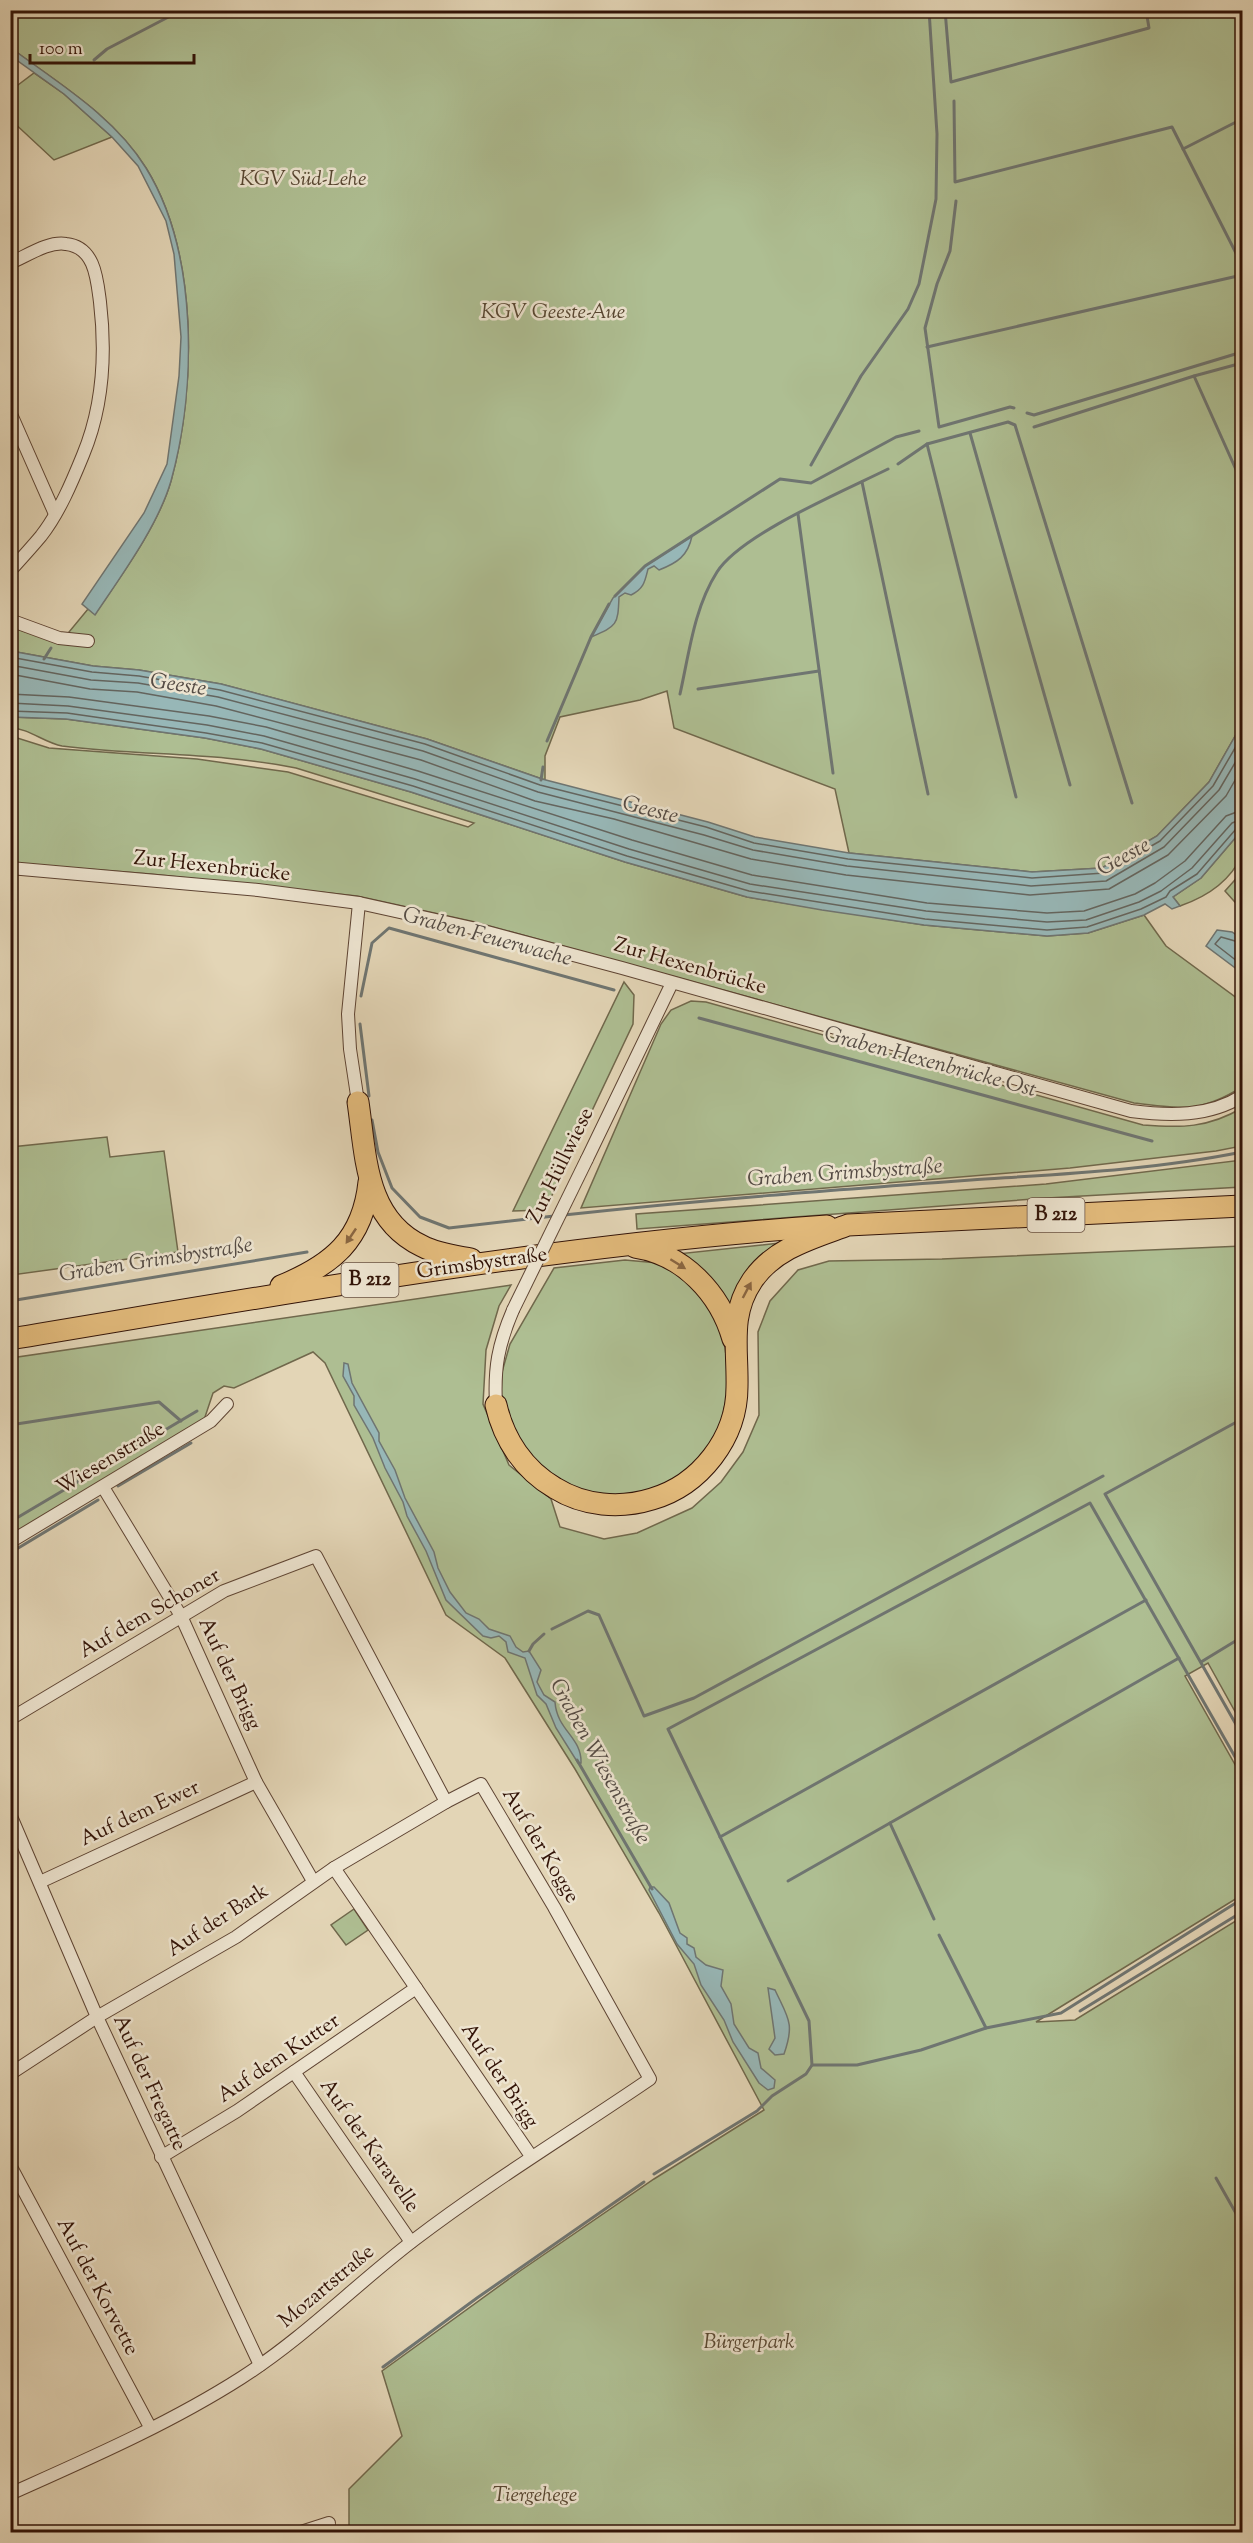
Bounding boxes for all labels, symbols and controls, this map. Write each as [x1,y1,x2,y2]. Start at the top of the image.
scale bar [30,27,194,65]
text: 100 m [39,37,83,63]
park label: KGV Süd-Lehe [240,165,367,195]
park label: KGV Geeste-Aue [481,298,625,328]
water label: Geeste [148,666,208,706]
water label: Geeste [619,789,682,833]
water label: Geeste [1091,830,1157,886]
street label: Zur Hexenbrücke [132,844,292,890]
water label: Graben Feuerwache [399,900,575,976]
street label: Zur Hexenbrücke [610,931,770,1003]
water label: Graben Hexenbrücke Ost [820,1019,1040,1107]
street label: Zur Hüllwiese [520,1103,602,1229]
water label: Graben Grimsbystraße [746,1151,944,1197]
road number: B 212 [1028,1198,1084,1232]
one-way arrow [345,1228,357,1244]
water label: Graben Grimsbystraße [57,1230,255,1292]
street label: Grimsbystraße [415,1240,549,1288]
one-way arrow [670,1258,686,1269]
road number: B 212 [342,1263,398,1297]
one-way arrow [743,1281,752,1298]
street label: Wiesenstraße [51,1415,171,1503]
street label: Auf dem Schoner [74,1561,226,1667]
street label: Auf der Brigg [190,1613,268,1735]
water label: Graben Wiesenstraße [540,1673,658,1851]
street label: Auf dem Ewer [75,1773,205,1855]
street label: Auf der Kogge [494,1783,586,1909]
street label: Auf der Bark [161,1877,275,1965]
street label: Auf dem Kutter [212,2007,346,2111]
street label: Auf der Fregatte [104,2010,194,2156]
street label: Auf der Brigg [453,2017,545,2135]
street label: Auf der Karavelle [312,2073,426,2219]
street label: Auf der Korvette [48,2213,146,2361]
street label: Mozartstraße [273,2238,381,2336]
park label: Bürgerpark [703,2328,795,2358]
park label: Tiergehege [493,2481,577,2511]

